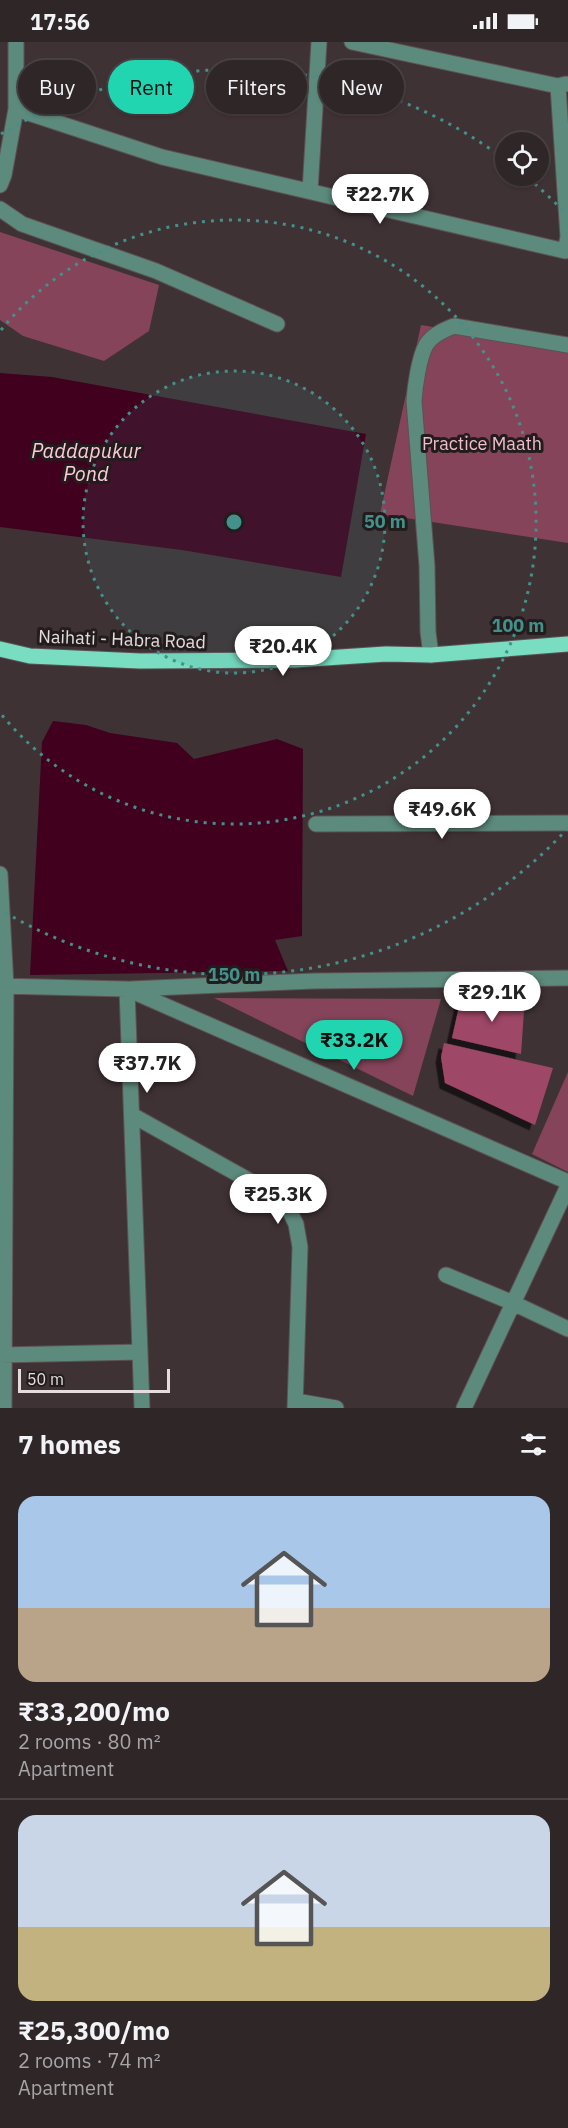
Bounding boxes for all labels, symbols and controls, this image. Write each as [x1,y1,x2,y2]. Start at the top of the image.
text: 17:56 [30,7,90,36]
chip: Buy [18,60,96,114]
chip: Rent [108,60,194,114]
chip: Filters [206,60,307,114]
chip: New [319,60,404,114]
map controls [495,132,549,186]
button: locate [495,132,549,186]
pin: ₹22.7K [331,174,429,225]
text: ₹22.7K [346,180,414,207]
park label: Practice Maath [422,432,542,455]
water label: Paddapukur Pond [31,437,142,487]
text: 50 m [364,510,406,533]
centre of rings [224,512,244,532]
text: 100 m [492,614,544,637]
street label: Naihati - Habra Road [38,625,206,653]
pin: ₹20.4K [234,626,332,677]
text: ₹20.4K [249,632,317,659]
pin: ₹49.6K [393,789,491,840]
text: ₹49.6K [408,795,476,822]
text: 150 m [208,963,260,986]
pin: ₹29.1K [443,972,541,1023]
text: ₹29.1K [458,978,526,1005]
pin: ₹33.2K [305,1020,403,1071]
text: ₹33.2K [320,1026,388,1053]
pin: ₹37.7K [98,1043,196,1094]
text: ₹37.7K [113,1049,181,1076]
pin: ₹25.3K [229,1174,327,1225]
text: ₹25.3K [244,1180,312,1207]
scale bar [18,1366,170,1394]
text: 50 m [27,1369,64,1389]
text: 7 homes [18,1427,121,1461]
icon: filters [517,1428,550,1461]
icon: home [230,1535,338,1643]
text: ₹33,200/mo [18,1694,170,1728]
text: 2 rooms · 80 m² [18,1728,161,1755]
text: Apartment [18,1755,114,1782]
icon: home [230,1854,338,1962]
text: ₹25,300/mo [18,2013,170,2047]
text: 2 rooms · 74 m² [18,2047,161,2074]
text: Apartment [18,2074,114,2101]

